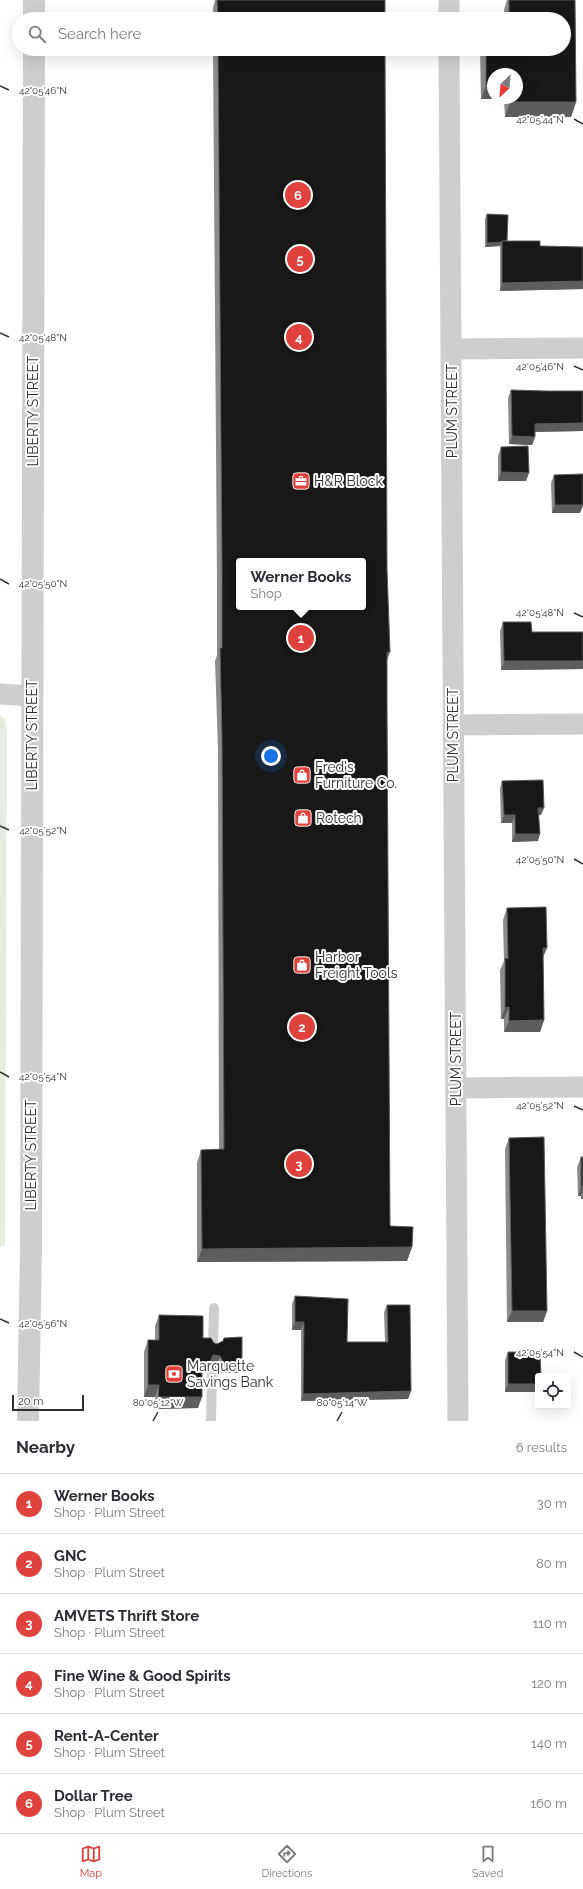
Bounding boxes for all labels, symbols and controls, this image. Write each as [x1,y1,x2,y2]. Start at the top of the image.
search box [12,12,571,56]
icon: search [26,23,48,45]
text: Search here [58,25,141,43]
north arrow [487,68,523,104]
text: 42°05'46"N [19,85,67,96]
text: 42°05'44"N [516,114,564,125]
pin: 6 [285,180,311,210]
pin: 5 [287,244,313,274]
pin: 4 [286,322,312,352]
text: 42°05'48"N [19,332,67,343]
street label: LIBERTY STREET [25,355,41,467]
text: 42°05'46"N [516,361,564,372]
street label: PLUM STREET [444,363,460,458]
office icon: H&R Block [291,471,311,491]
place label: H&R Block [314,473,384,489]
popup [236,558,366,610]
text: Werner Books [251,568,351,586]
text: 42°05'50"N [19,578,67,589]
text: Shop [251,586,282,601]
text: 42°05'48"N [516,607,564,618]
pin: 1 [288,623,314,653]
street label: LIBERTY STREET [24,679,40,791]
street label: PLUM STREET [445,687,461,782]
your location [261,746,281,766]
place label: Fred's Furniture Co. [315,759,397,791]
shop icon: Fred's Furniture Co. [292,765,312,785]
shop icon: Rotech [293,808,313,828]
place label: Rotech [316,810,362,826]
text: 42°05'52"N [19,825,67,836]
text: 42°05'50"N [516,854,564,865]
place label: Harbor Freight Tools [315,949,398,981]
shop icon: Harbor Freight Tools [292,955,312,975]
street label: PLUM STREET [448,1011,464,1106]
pin: 2 [289,1012,315,1042]
text: 42°05'54"N [19,1071,67,1082]
street label: LIBERTY STREET [23,1099,39,1211]
text: 42°05'52"N [516,1100,564,1111]
pin: 3 [286,1149,312,1179]
text: 42°05'56"N [19,1318,67,1329]
text: 42°05'54"N [516,1347,564,1358]
place label: Marquette Savings Bank [187,1358,274,1390]
bank icon: Marquette Savings Bank [164,1364,184,1384]
map controls [535,1373,571,1409]
button: locate [535,1373,571,1409]
scale bar [12,1393,84,1412]
text: 20 m [18,1395,43,1408]
text: 80°05'12"W [133,1397,184,1408]
text: 80°05'14"W [317,1397,368,1408]
text: Nearby [16,1437,75,1457]
text: 6 results [516,1440,567,1455]
text: Werner Books [54,1487,155,1505]
text: 1 [26,1496,32,1511]
text: 30 m [537,1496,567,1511]
text: Shop · Plum Street [54,1505,165,1520]
text: GNC [54,1547,87,1565]
text: 2 [25,1556,33,1571]
text: 80 m [536,1556,567,1571]
text: Shop · Plum Street [54,1565,165,1580]
text: AMVETS Thrift Store [54,1607,199,1625]
text: 3 [25,1616,33,1631]
text: 110 m [533,1616,567,1631]
text: Shop · Plum Street [54,1625,165,1640]
text: Fine Wine & Good Spirits [54,1667,231,1685]
text: 4 [25,1676,33,1691]
text: 120 m [531,1676,567,1691]
text: Shop · Plum Street [54,1685,165,1700]
text: Rent-A-Center [54,1727,159,1745]
text: 5 [25,1736,33,1751]
text: 140 m [531,1736,567,1751]
text: Shop · Plum Street [54,1745,165,1760]
text: Dollar Tree [54,1787,133,1805]
text: 6 [25,1796,33,1811]
text: 160 m [530,1796,567,1811]
text: Shop · Plum Street [54,1805,165,1820]
tab: Map [80,1843,102,1880]
tab: Directions [262,1843,312,1880]
tab: Saved [472,1843,503,1880]

